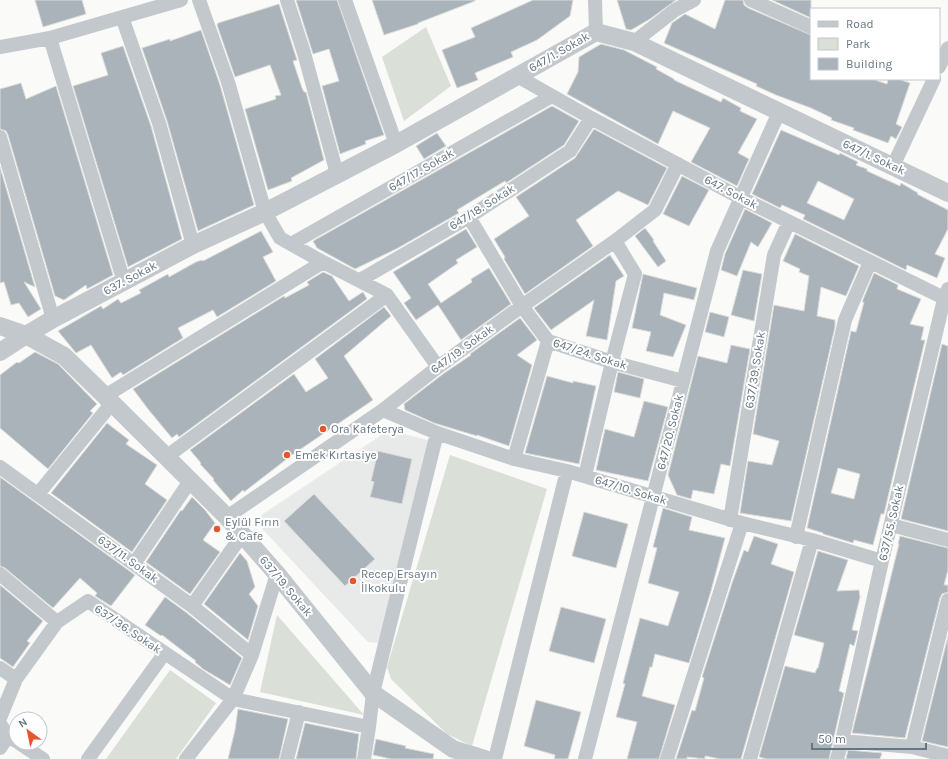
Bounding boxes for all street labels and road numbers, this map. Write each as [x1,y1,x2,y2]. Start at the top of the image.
street label: 647/1. Sokak [526,29,592,75]
street label: 647/1. Sokak [841,136,908,178]
street label: 647/17. Sokak [386,146,456,194]
street label: 647. Sokak [702,172,760,212]
street label: 647/18. Sokak [447,181,518,233]
street label: 637. Sokak [101,258,159,298]
street label: 647/19. Sokak [428,321,496,376]
street label: 637/39. Sokak [742,330,768,409]
street label: 647/24. Sokak [551,335,629,373]
street label: 647/20. Sokak [654,393,686,471]
street label: 647/10. Sokak [593,472,669,508]
street label: 637/55. Sokak [875,484,907,562]
street label: 637/11. Sokak [95,532,161,586]
street label: 637/19. Sokak [257,553,315,619]
street label: 637/36. Sokak [92,601,164,657]

